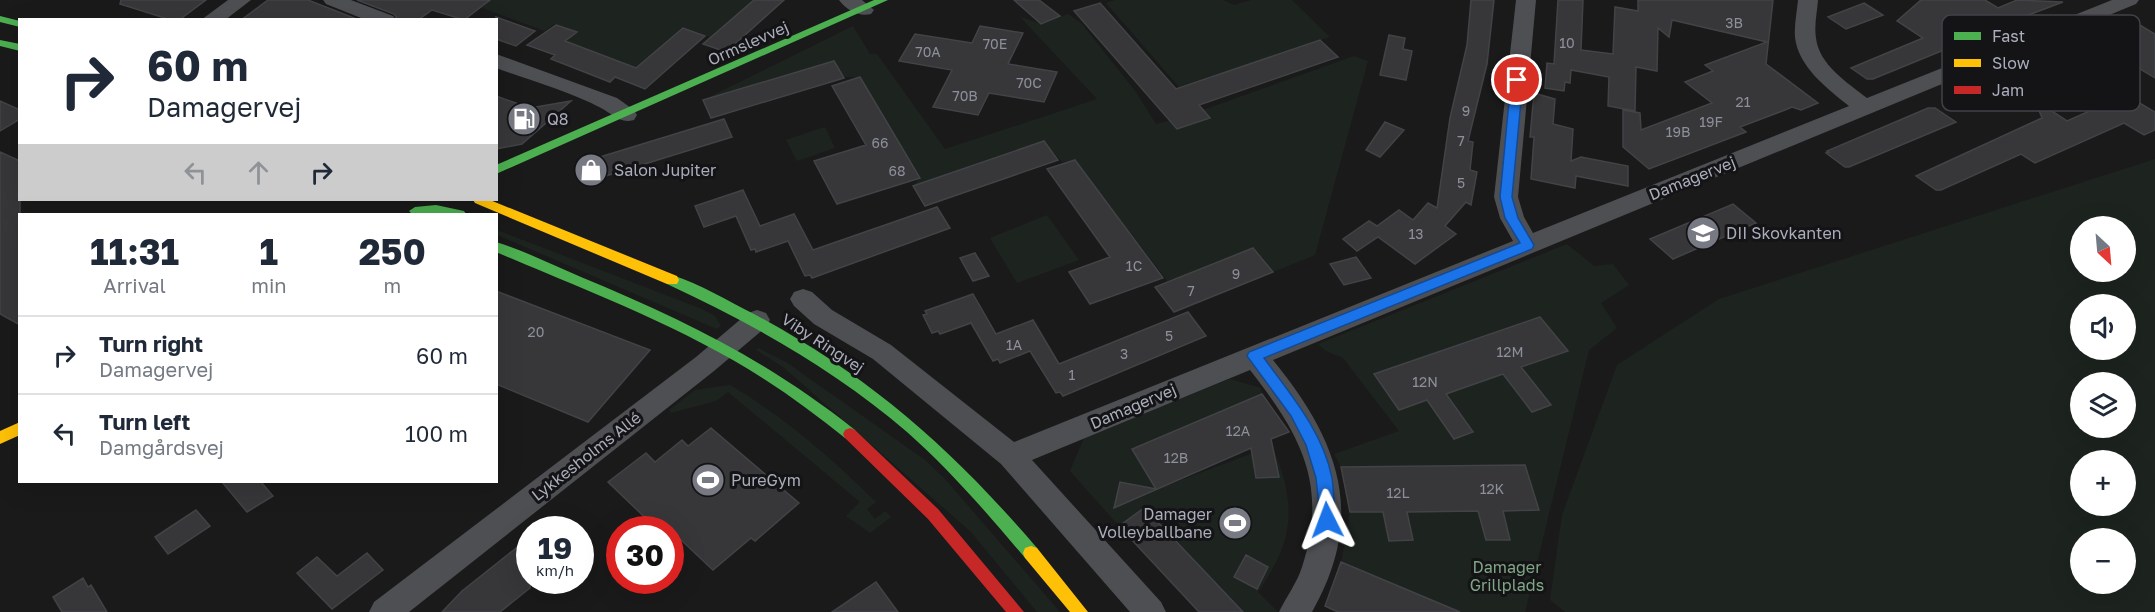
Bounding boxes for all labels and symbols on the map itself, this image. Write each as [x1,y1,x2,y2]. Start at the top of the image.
house number: 3B [1725,14,1743,31]
legend [1942,15,2140,111]
street label: Ormslevvej [705,16,791,70]
text: Fast [1992,26,2025,46]
house number: 10 [1559,34,1575,51]
house number: 70E [983,35,1007,52]
house number: 70A [915,43,941,60]
text: Slow [1992,53,2030,73]
pin [1491,54,1542,105]
house number: 70C [1016,74,1042,91]
text: Jam [1992,80,2024,100]
house number: 70B [952,87,978,104]
house number: 21 [1736,93,1751,110]
fuel station icon: Q8 [506,101,542,137]
house number: 9 [1462,102,1470,119]
place label: Q8 [547,109,569,129]
house number: 19F [1699,113,1723,130]
house number: 19B [1666,123,1690,140]
house number: 7 [1457,132,1465,149]
house number: 66 [872,134,888,151]
shop icon: Salon Jupiter [573,152,609,188]
street label: Damagervej [1646,152,1738,204]
place label: Salon Jupiter [614,160,716,180]
house number: 68 [888,162,906,179]
house number: 5 [1457,174,1465,191]
school or university icon: DII Skovkanten [1685,215,1721,251]
north arrow [2070,216,2136,282]
place label: DII Skovkanten [1726,223,1842,243]
house number: 13 [1409,225,1423,242]
house number: 1C [1126,257,1142,274]
house number: 9 [1232,265,1240,282]
house number: 7 [1187,282,1195,299]
street label: Viby Ringvej [778,309,868,377]
house number: 20 [528,323,544,340]
house number: 5 [1165,327,1173,344]
house number: 1A [1006,336,1023,353]
house number: 12M [1497,343,1523,360]
house number: 3 [1120,345,1128,362]
house number: 1 [1069,366,1076,383]
house number: 12N [1412,373,1438,390]
street label: Damagervej [1087,379,1179,433]
street label: Lykkesholms Allé [527,407,645,505]
house number: 12A [1226,422,1251,439]
house number: 12B [1164,449,1188,466]
sports icon: PureGym [690,462,726,498]
place label: PureGym [731,470,801,490]
house number: 12K [1480,480,1505,497]
house number: 12L [1387,484,1409,501]
position arrow [1295,488,1359,552]
place label: Damager Volleyballbane [1098,504,1212,542]
sports icon: Damager Volleyballbane [1217,505,1253,541]
speed limit sign: 30 [606,516,684,594]
park label: Damager Grillplads [1470,557,1544,595]

